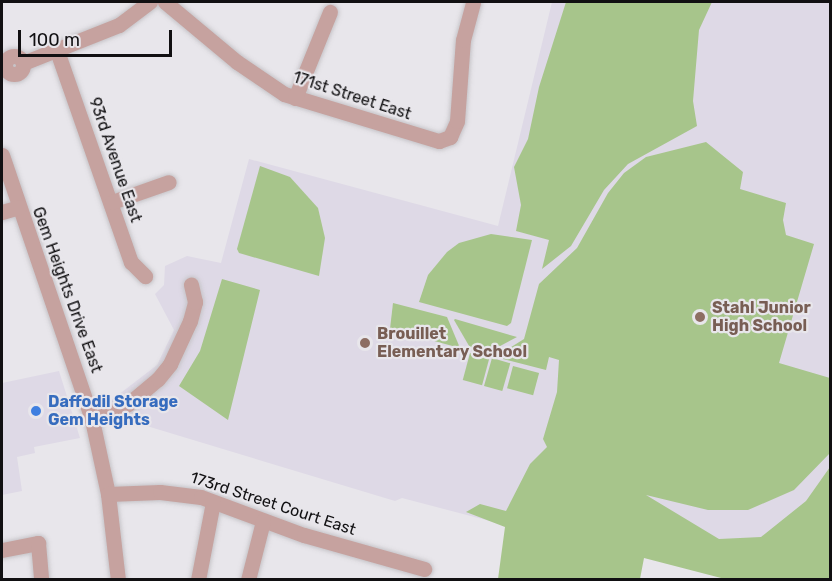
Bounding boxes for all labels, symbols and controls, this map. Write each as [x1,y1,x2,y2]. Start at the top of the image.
scale bar [21,18,176,56]
text: 100 m [29,29,80,51]
street label: 171st Street East [290,68,414,124]
street label: 93rd Avenue East [85,95,145,225]
street label: Gem Heights Drive East [28,204,106,376]
place label: Stahl Junior High School [712,298,811,336]
marker: Stahl Junior High School [693,310,707,324]
place label: Brouillet Elementary School [377,324,527,362]
marker: Brouillet Elementary School [358,336,372,350]
place label: Daffodil Storage Gem Heights [48,392,178,430]
marker: Daffodil Storage Gem Heights [29,404,43,418]
street label: 173rd Street Court East [188,468,358,540]

